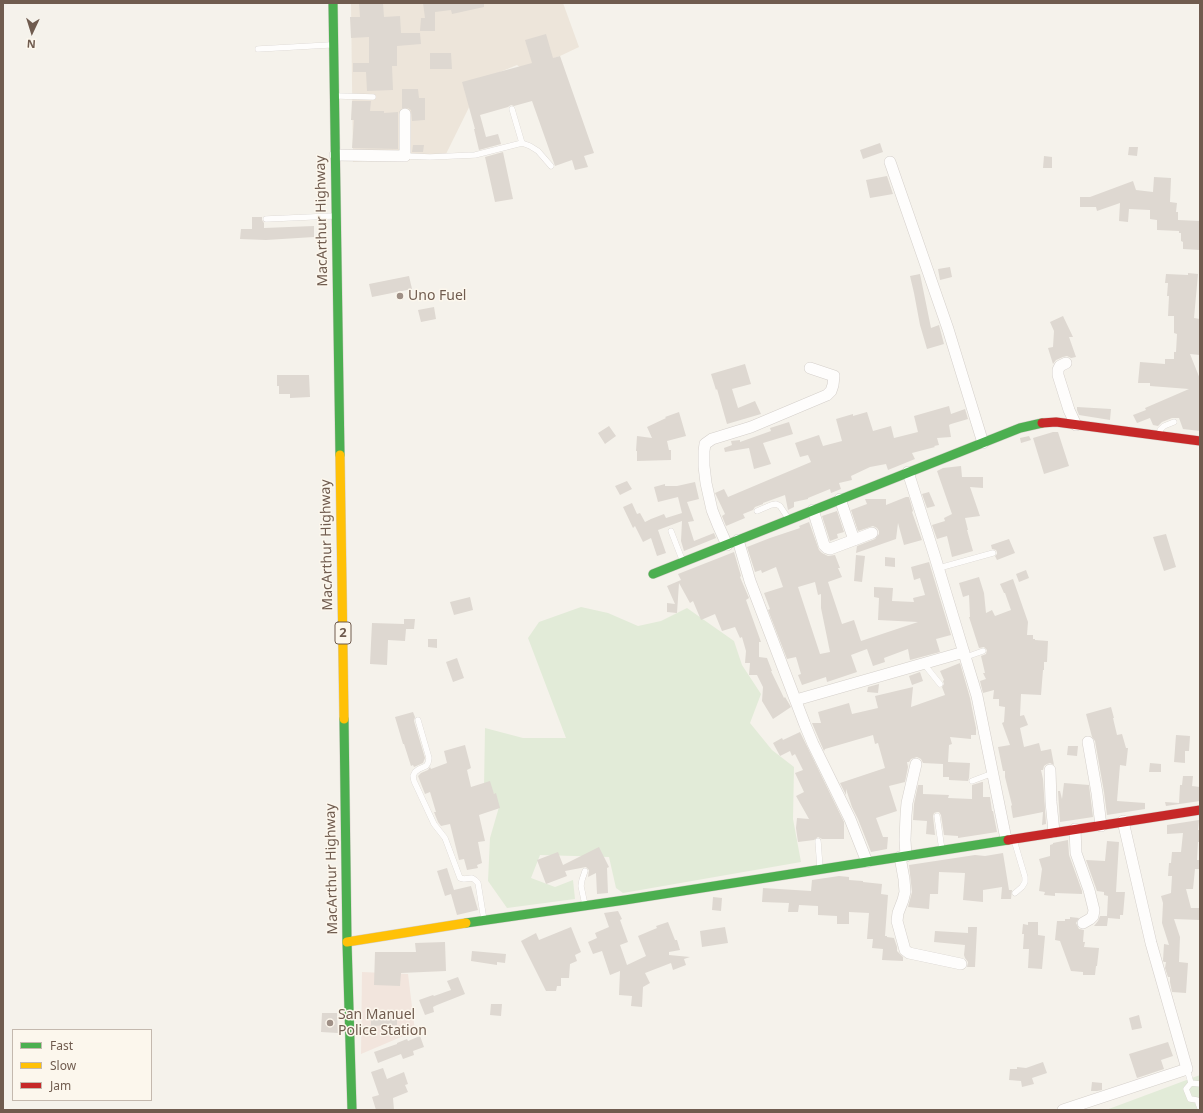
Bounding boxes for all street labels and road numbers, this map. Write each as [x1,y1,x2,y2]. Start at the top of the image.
street label: MacArthur Highway [312,155,332,287]
street label: MacArthur Highway [317,479,337,611]
road number: 2 [335,622,351,644]
street label: MacArthur Highway [322,803,342,935]

